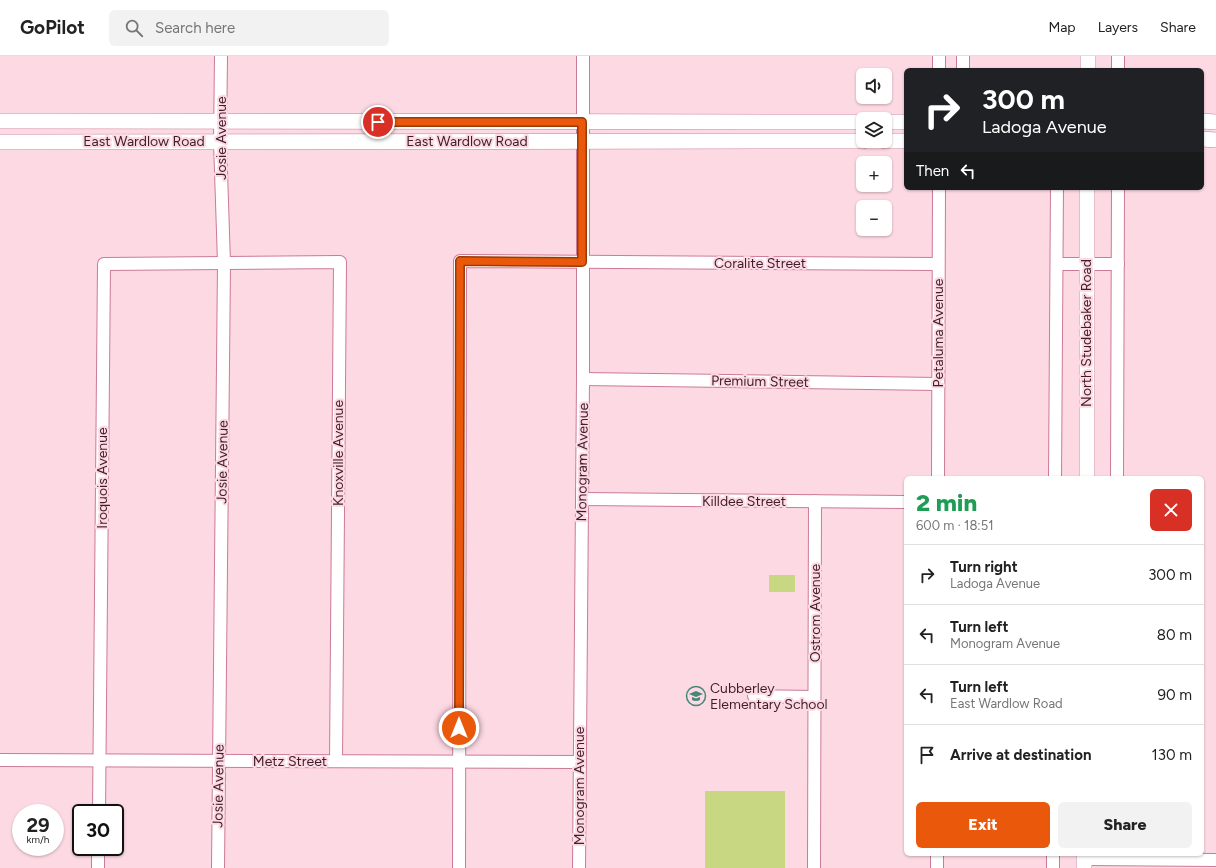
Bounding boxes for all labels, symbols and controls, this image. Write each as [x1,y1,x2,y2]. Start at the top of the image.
search box [109,10,389,46]
text: GoPilot [20,16,85,39]
icon: search [123,17,145,39]
text: Search here [155,19,235,37]
text: Map [1048,19,1076,36]
text: Layers [1098,19,1138,36]
text: Share [1160,19,1196,36]
map controls [856,68,892,236]
button: sound [856,68,892,104]
text: 300 m [982,82,1065,116]
icon: right [916,84,968,136]
street label: Josie Avenue [213,96,230,180]
pin [361,105,395,139]
icon: arrive [367,111,389,133]
button: layers [856,112,892,148]
text: Ladoga Avenue [982,116,1107,138]
street label: East Wardlow Road [83,133,205,150]
street label: East Wardlow Road [406,133,528,150]
button: + [856,156,892,192]
icon: left [957,160,979,182]
text: Then [916,162,949,180]
button: − [856,200,892,236]
street label: Coralite Street [714,255,806,272]
street label: North Studebaker Road [1078,259,1095,407]
street label: Petaluma Avenue [930,278,947,387]
street label: Premium Street [711,372,809,391]
street label: Knoxville Avenue [330,400,347,506]
street label: Monogram Avenue [573,402,592,521]
street label: Josie Avenue [213,420,232,504]
street label: Iroquois Avenue [94,427,111,529]
text: 2 min [916,488,977,517]
button: close [1150,489,1192,531]
street label: Killdee Street [702,493,786,510]
text: 600 m · 18:51 [916,518,994,533]
text: Turn right [950,558,1018,576]
street label: Ostrom Avenue [807,564,824,662]
icon: right [916,564,938,586]
text: 300 m [1148,566,1192,584]
text: Ladoga Avenue [950,576,1040,591]
text: Turn left [950,618,1008,636]
icon: left [916,624,938,646]
text: 80 m [1157,626,1192,644]
text: Monogram Avenue [950,636,1060,651]
text: Turn left [950,678,1008,696]
place label: Cubberley Elementary School [710,680,828,713]
icon: left [916,684,938,706]
school or university icon: Cubberley Elementary School [685,685,707,707]
text: 90 m [1157,686,1192,704]
text: East Wardlow Road [950,696,1063,711]
position arrow [438,707,480,749]
street label: Monogram Avenue [571,726,588,845]
street label: Josie Avenue [209,744,228,828]
icon: arrive [916,744,938,766]
text: Arrive at destination [950,746,1091,764]
text: 130 m [1152,746,1192,764]
street label: Metz Street [253,753,327,770]
button: Exit [916,802,1050,848]
button: Share [1058,802,1192,848]
speed limit sign: 30 [72,804,124,856]
text: 29 [26,813,50,837]
text: km/h [27,833,49,846]

